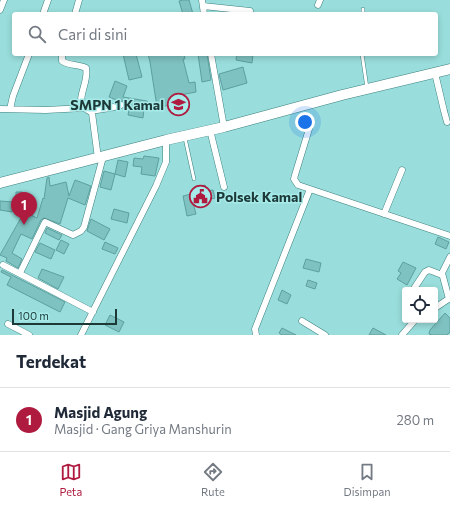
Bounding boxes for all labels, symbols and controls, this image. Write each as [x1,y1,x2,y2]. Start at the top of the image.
search box [12,12,438,56]
icon: search [26,23,48,45]
text: Cari di sini [58,25,127,43]
school or university icon: SMPN 1 Kamal [166,91,192,117]
place label: SMPN 1 Kamal [70,96,164,113]
your location [295,112,315,132]
public building icon: Polsek Kamal [187,183,213,209]
place label: Polsek Kamal [216,188,302,205]
pin: 1 [11,192,37,225]
map controls [402,287,438,323]
button: locate [402,287,438,323]
scale bar [12,307,117,326]
text: 100 m [18,309,49,322]
text: Terdekat [16,351,86,372]
text: Masjid Agung [54,403,147,421]
text: 1 [26,412,32,428]
text: 280 m [397,412,434,428]
text: Masjid · Gang Griya Manshurin [54,421,232,437]
tab: Peta [59,461,82,498]
tab: Rute [201,461,225,498]
tab: Disimpan [344,461,391,498]

